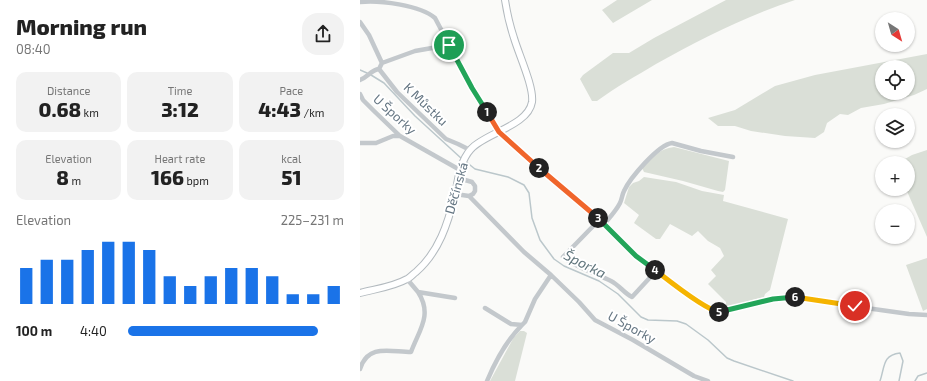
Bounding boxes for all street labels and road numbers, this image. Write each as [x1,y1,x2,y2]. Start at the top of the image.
street label: K Můstku [401,79,451,129]
street label: U Šporky [370,90,420,138]
street label: Děčínská [441,160,471,216]
street label: U Šporky [605,307,659,347]

